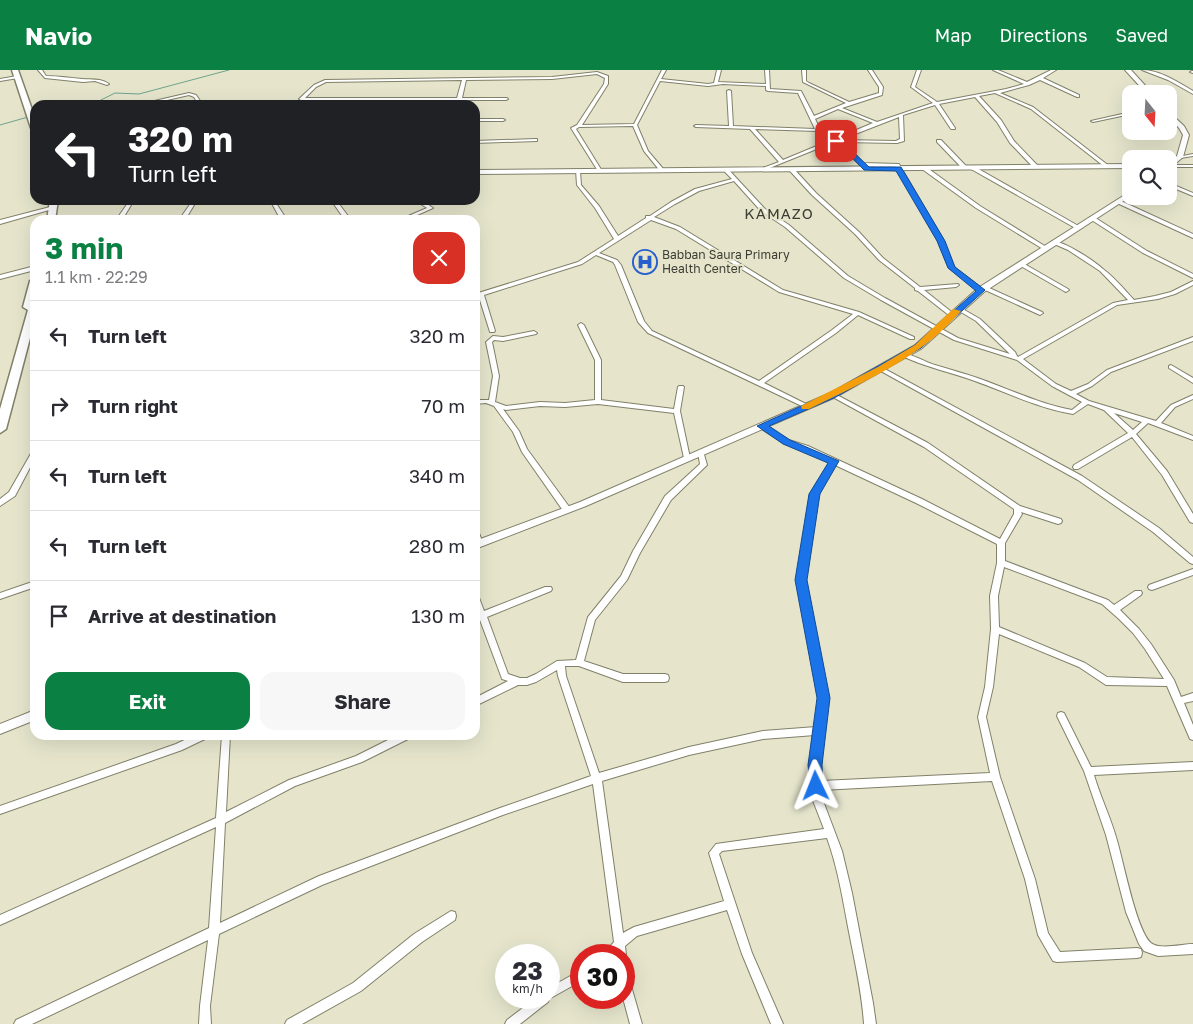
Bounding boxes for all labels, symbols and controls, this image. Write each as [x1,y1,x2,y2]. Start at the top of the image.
text: Navio [25,21,92,50]
text: Map [935,24,971,46]
text: Directions [999,24,1087,46]
text: Saved [1115,24,1168,46]
north arrow [1122,85,1178,140]
map controls [1122,85,1177,205]
text: 320 m [128,118,233,160]
icon: left [45,120,110,185]
pin [815,120,857,162]
icon: arrive [822,127,850,155]
button: search [1122,150,1177,205]
text: Turn left [128,160,217,187]
district label: KAMAZO [744,204,814,222]
text: 3 min [45,230,123,266]
button: close [413,232,465,284]
place label: Babban Saura Primary Health Center [662,247,790,276]
hospital icon: Babban Saura Primary Health Center [632,249,658,275]
text: 1.1 km · 22:29 [45,267,148,287]
icon: left [45,322,73,350]
text: Turn left [88,324,167,347]
text: 320 m [410,324,465,347]
icon: right [45,392,73,420]
text: Turn right [88,394,178,417]
text: 70 m [422,394,465,417]
icon: left [45,462,73,490]
text: Turn left [88,464,167,487]
text: 340 m [409,464,465,487]
icon: left [45,532,73,560]
text: Turn left [88,534,167,557]
text: 280 m [409,534,465,557]
icon: arrive [45,602,73,630]
text: Arrive at destination [88,604,276,627]
text: 130 m [411,604,465,627]
button: Exit [45,672,250,730]
button: Share [260,672,465,730]
position arrow [789,759,841,811]
speed limit sign: 30 [570,944,635,1009]
text: 23 [512,955,543,986]
text: km/h [512,981,543,996]

